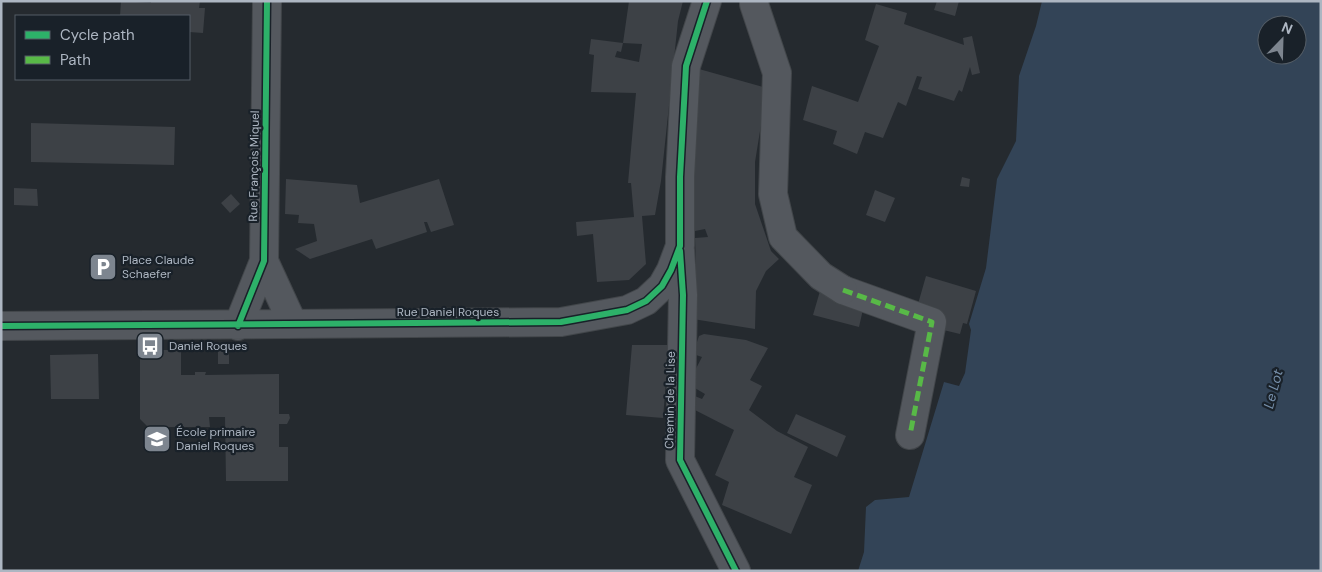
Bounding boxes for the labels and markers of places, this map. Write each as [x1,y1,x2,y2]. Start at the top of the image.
parking icon: Place Claude Schaefer [88,252,118,282]
place label: Place Claude Schaefer [122,252,194,282]
bus stop icon: Daniel Roques [135,331,165,361]
place label: Daniel Roques [169,338,247,354]
school or university icon: École primaire Daniel Roques [142,424,172,454]
place label: École primaire Daniel Roques [176,424,256,454]

